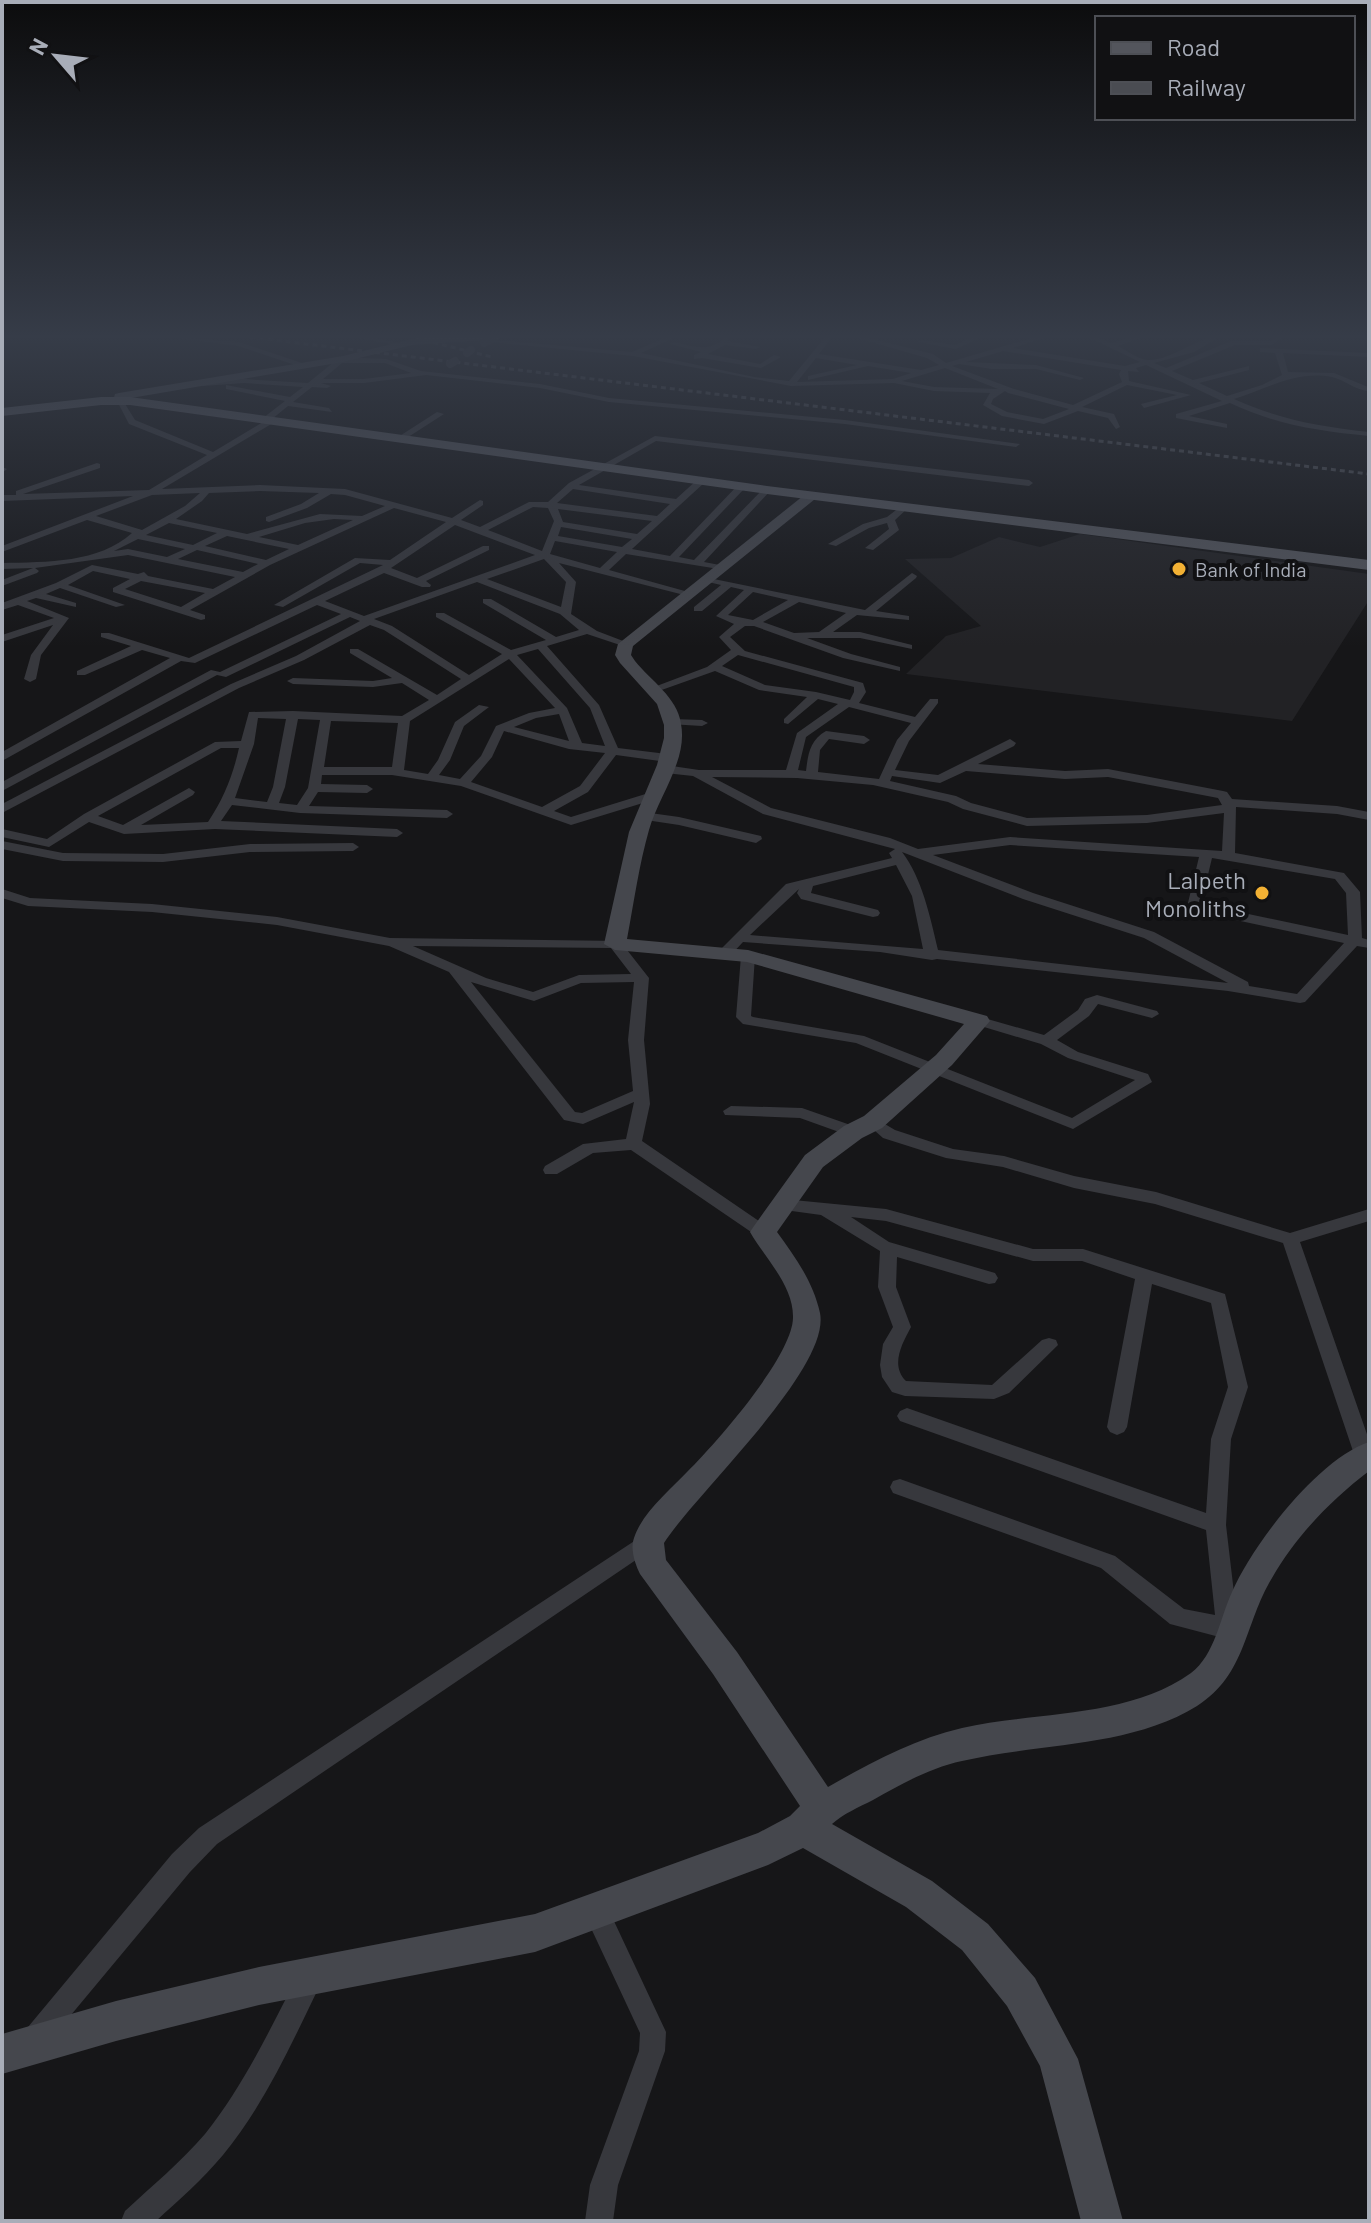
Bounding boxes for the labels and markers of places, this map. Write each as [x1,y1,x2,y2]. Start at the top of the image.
place label: Bank of India [1195,557,1306,581]
marker: Bank of India [1170,560,1188,578]
place label: Lalpeth Monoliths [1145,865,1246,922]
marker: Lalpeth Monoliths [1253,884,1271,902]

